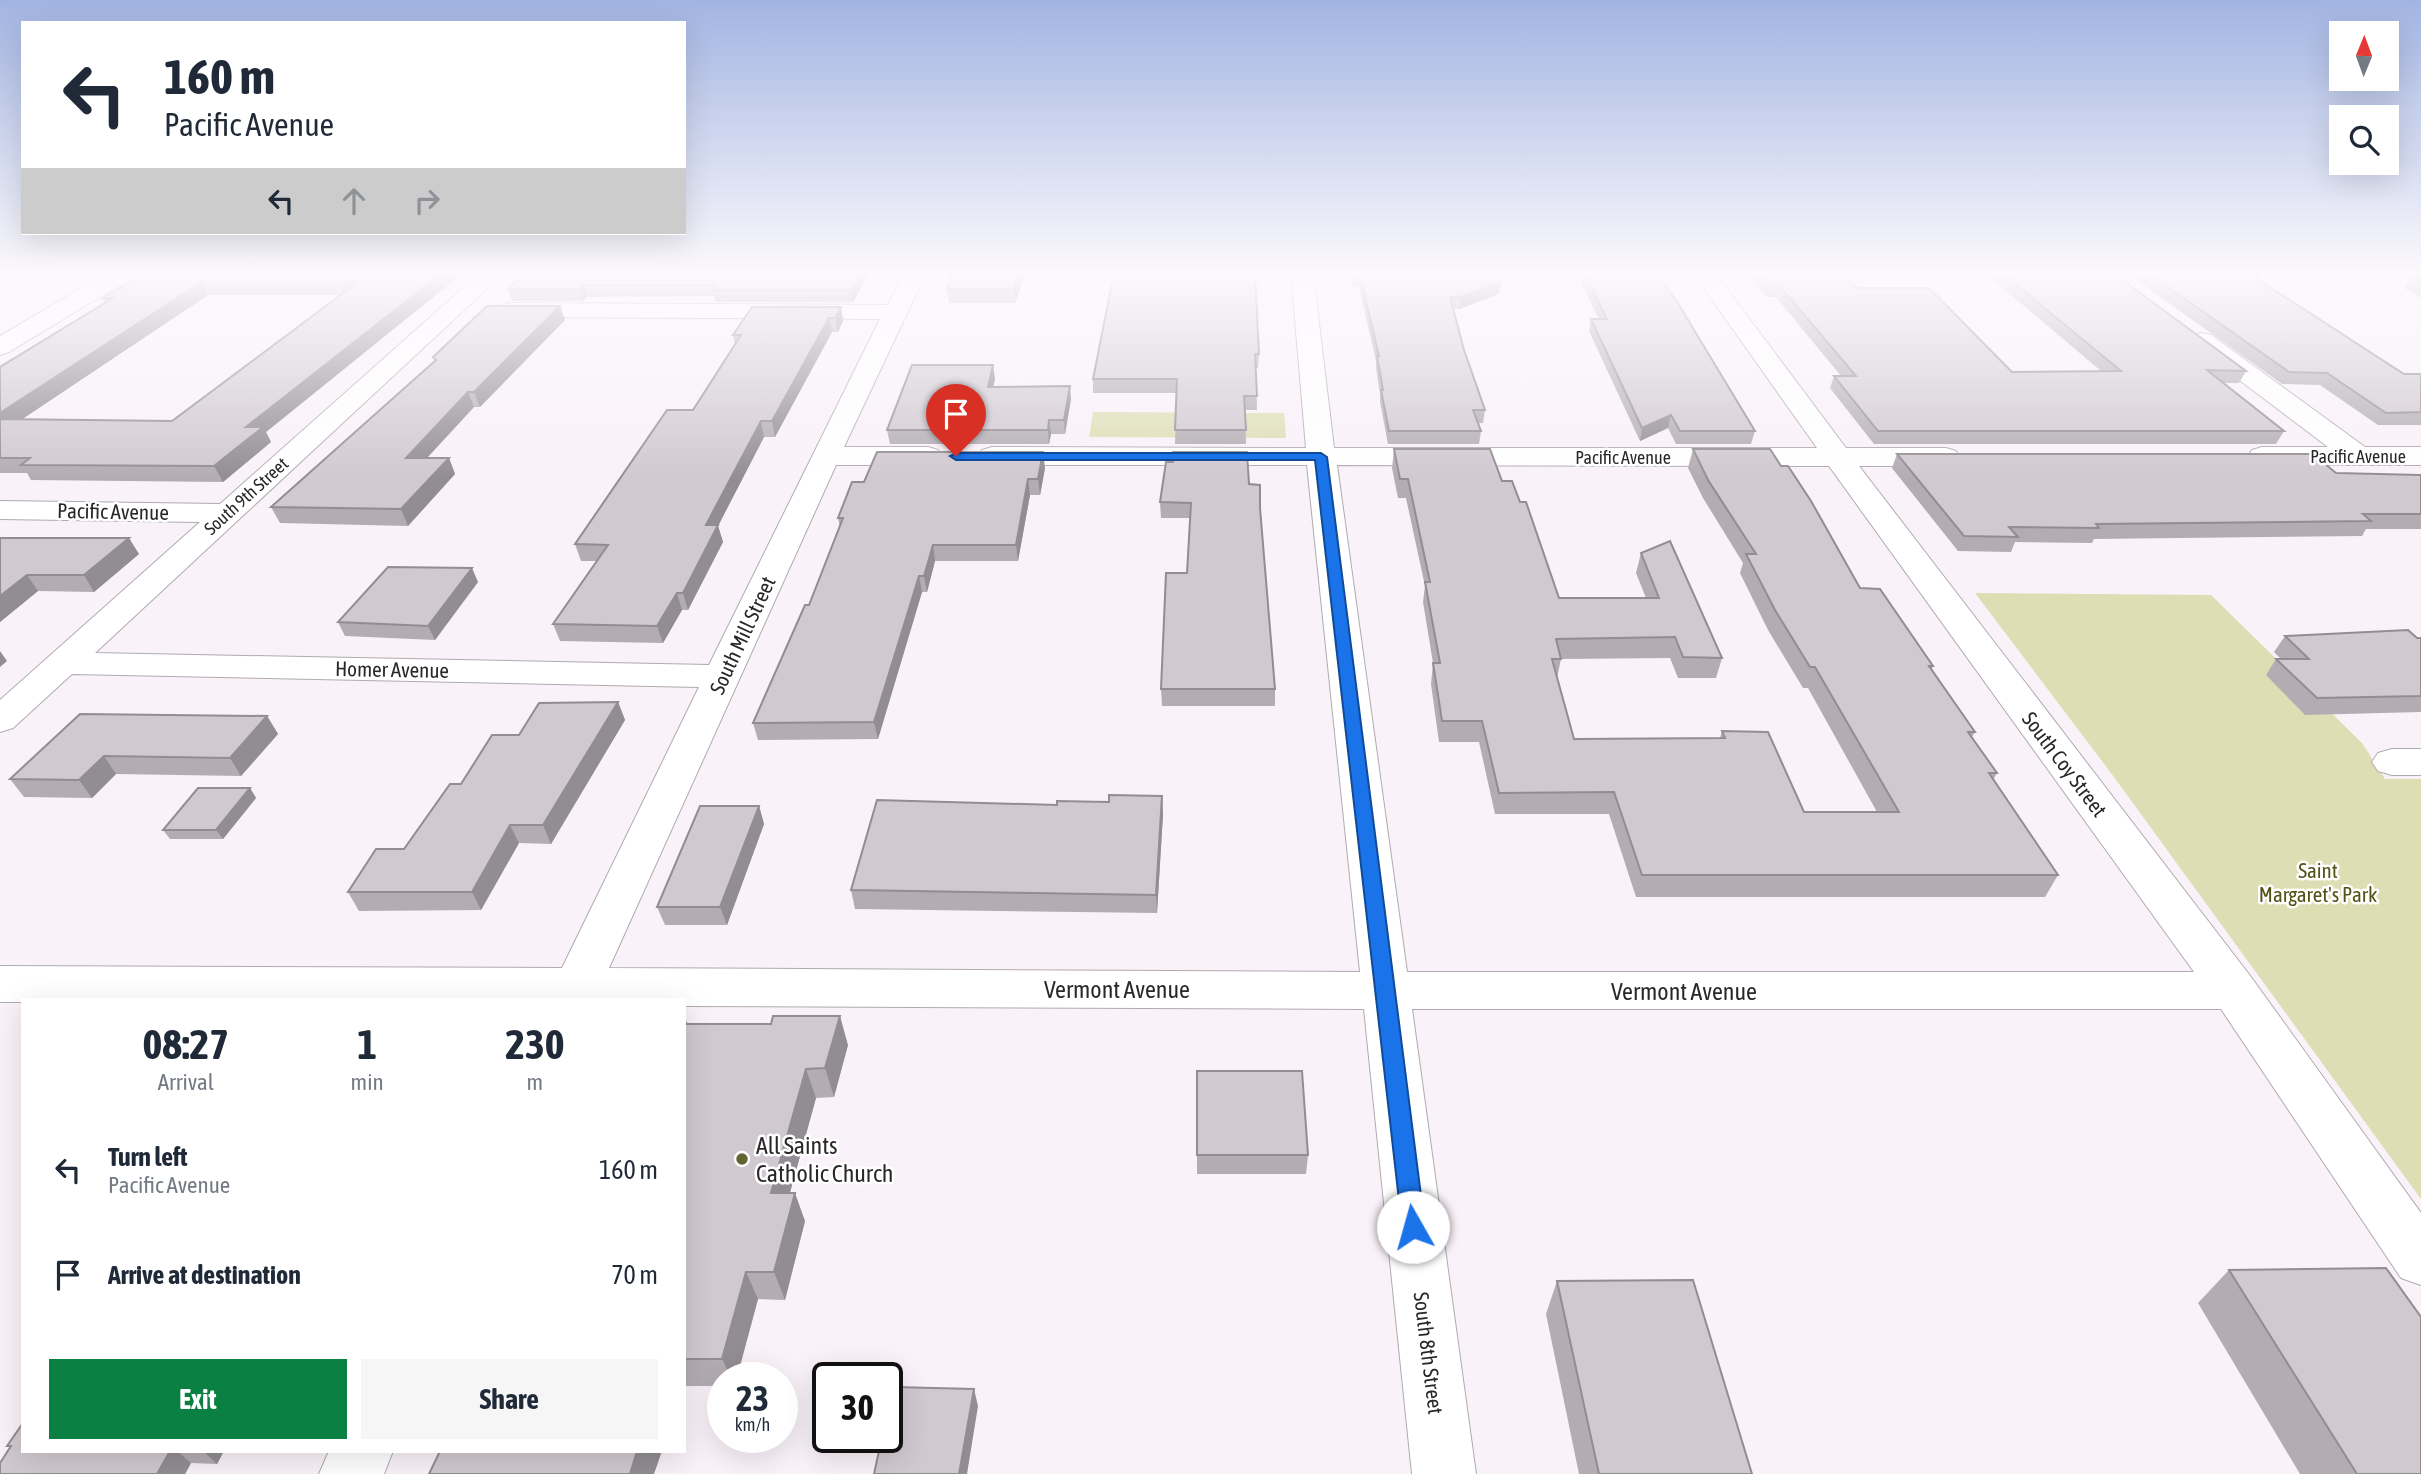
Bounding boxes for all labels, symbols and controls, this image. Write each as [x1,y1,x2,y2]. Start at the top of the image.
north arrow [2329,21,2399,91]
map controls [2329,21,2399,175]
text: 160 m [164,48,275,104]
icon: left [49,49,140,140]
button: search [2329,105,2399,175]
text: Pacific Avenue [164,106,334,143]
icon: left [262,182,300,220]
icon: ahead [335,182,373,220]
icon: right [408,182,446,220]
pin [926,384,986,456]
icon: arrive [937,395,975,433]
street label: Pacific Avenue [2310,446,2406,467]
street label: Pacific Avenue [1575,447,1671,468]
street label: South 9th Street [200,453,292,539]
street label: Pacific Avenue [57,498,169,524]
street label: South Mill Street [704,572,780,698]
street label: Homer Avenue [335,656,449,682]
street label: South Coy Street [2018,707,2112,821]
park label: Saint Margaret's Park [2259,858,2377,906]
street label: Vermont Avenue [1044,976,1190,1003]
street label: Vermont Avenue [1611,978,1757,1005]
text: 08:27 [143,1020,229,1068]
text: 1 [357,1020,377,1068]
text: 230 [505,1020,564,1068]
text: Arrival [158,1069,214,1095]
text: min [351,1069,384,1095]
text: m [527,1069,543,1095]
place label: All Saints Catholic Church [756,1132,893,1187]
text: Turn left [108,1142,188,1172]
icon: left [49,1151,87,1189]
marker: All Saints Catholic Church [734,1151,750,1167]
text: 160 m [599,1155,658,1185]
text: Pacific Avenue [108,1172,230,1198]
position arrow [1376,1190,1450,1264]
icon: arrive [49,1256,87,1294]
text: Arrive at destination [108,1260,301,1290]
text: 70 m [611,1260,658,1290]
street label: South 8th Street [1410,1290,1448,1416]
button: Exit [49,1359,347,1439]
button: Share [361,1359,658,1439]
speed limit sign: 30 [812,1362,903,1453]
text: 23 [736,1378,769,1418]
text: km/h [735,1414,770,1435]

